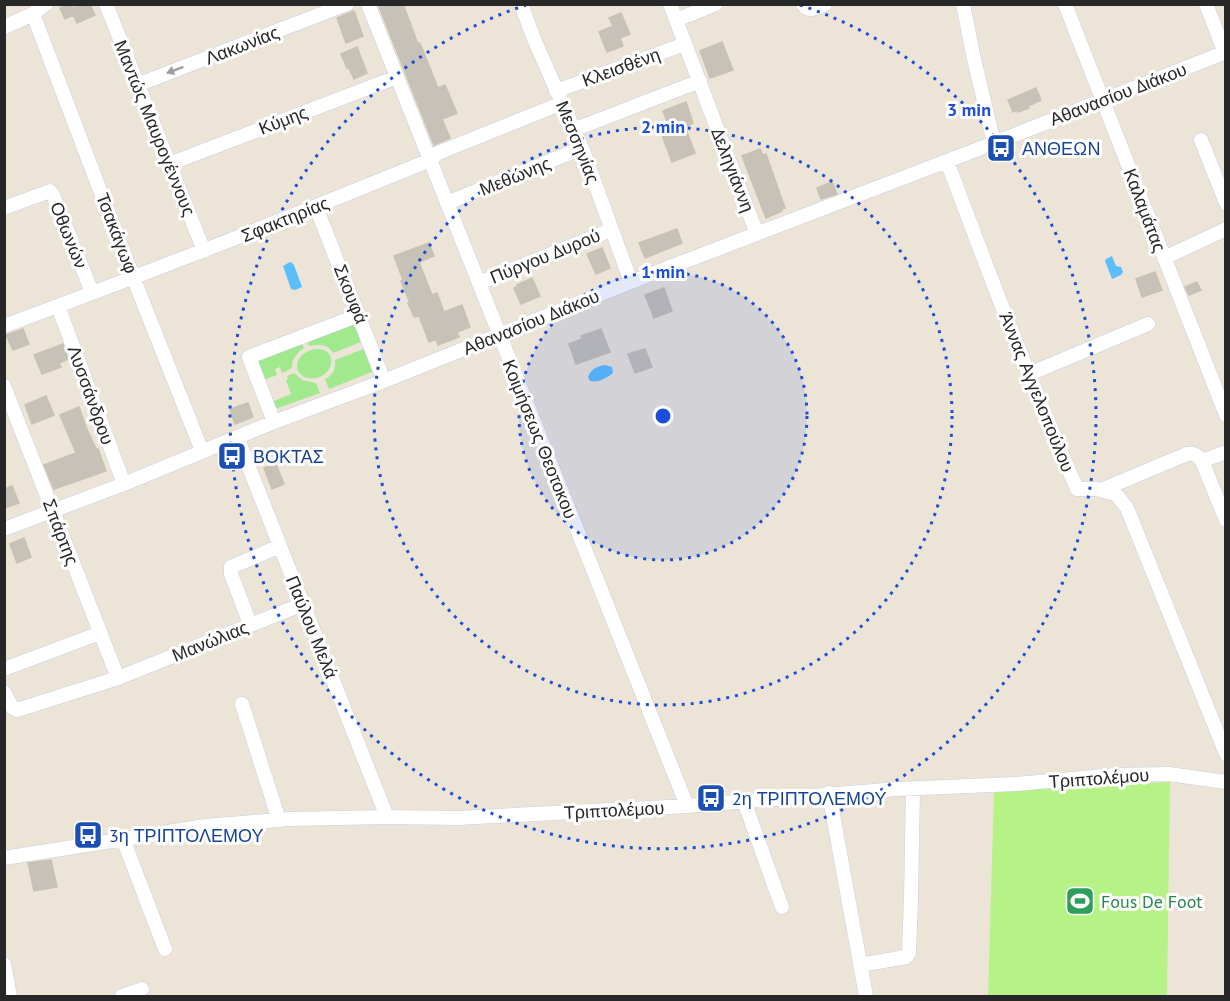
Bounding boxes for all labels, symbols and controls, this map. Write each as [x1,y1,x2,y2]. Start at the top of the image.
street label: Λακωνίας [202,20,283,70]
street label: Μαντώς Μαυρογέννους [109,37,201,220]
street label: Κλεισθένη [579,42,663,92]
street label: Αθανασίου Διάκου [1046,57,1190,131]
one-way arrow [166,66,184,76]
street label: Μεσσηνίας [551,97,605,187]
text: 3 min [947,98,991,121]
street label: Κύμης [255,100,311,140]
text: 2 min [641,115,685,138]
street label: Δεληγιάννη [706,124,760,216]
bus stop icon: ΑΝΘΕΩΝ [985,132,1017,164]
place label: ΑΝΘΕΩΝ [1022,137,1100,160]
street label: Μεθώνης [476,151,554,201]
street label: Καλαμάτας [1119,165,1172,255]
street label: Τσακάγωφ [91,189,143,277]
street label: Σφακτηρίας [238,191,333,247]
street label: Οθωνών [45,198,93,272]
street label: Πύργου Δυρού [486,223,604,289]
text: 1 min [641,260,685,283]
street label: Σκουφά [329,261,373,327]
street label: Αθανασίου Διάκου [460,284,602,360]
street label: Άννας Αγγελοπούλου [994,309,1080,475]
street label: Λυσσάνδρου [62,342,120,448]
street label: Κοιμήσεως Θεοτοκου [498,356,582,522]
centre of rings [653,406,673,426]
bus stop icon: ΒΟΚΤΑΣ [216,440,248,472]
place label: ΒΟΚΤΑΣ [253,445,324,468]
street label: Σπάρτης [38,496,84,569]
street label: Παύλου Μελά [281,572,343,682]
street label: Μανώλιας [169,615,252,667]
street label: Τριπτολέμου [1048,763,1150,793]
bus stop icon: 2η ΤΡΙΠΤΟΛΕΜΟΥ [695,782,727,814]
place label: 2η ΤΡΙΠΤΟΛΕΜΟΥ [732,787,886,810]
street label: Τριπτολέμου [563,796,665,824]
bus stop icon: 3η ΤΡΙΠΤΟΛΕΜΟΥ [72,819,104,851]
place label: 3η ΤΡΙΠΤΟΛΕΜΟΥ [109,824,263,847]
sports icon: Fous De Foot [1064,885,1096,917]
place label: Fous De Foot [1101,890,1202,913]

